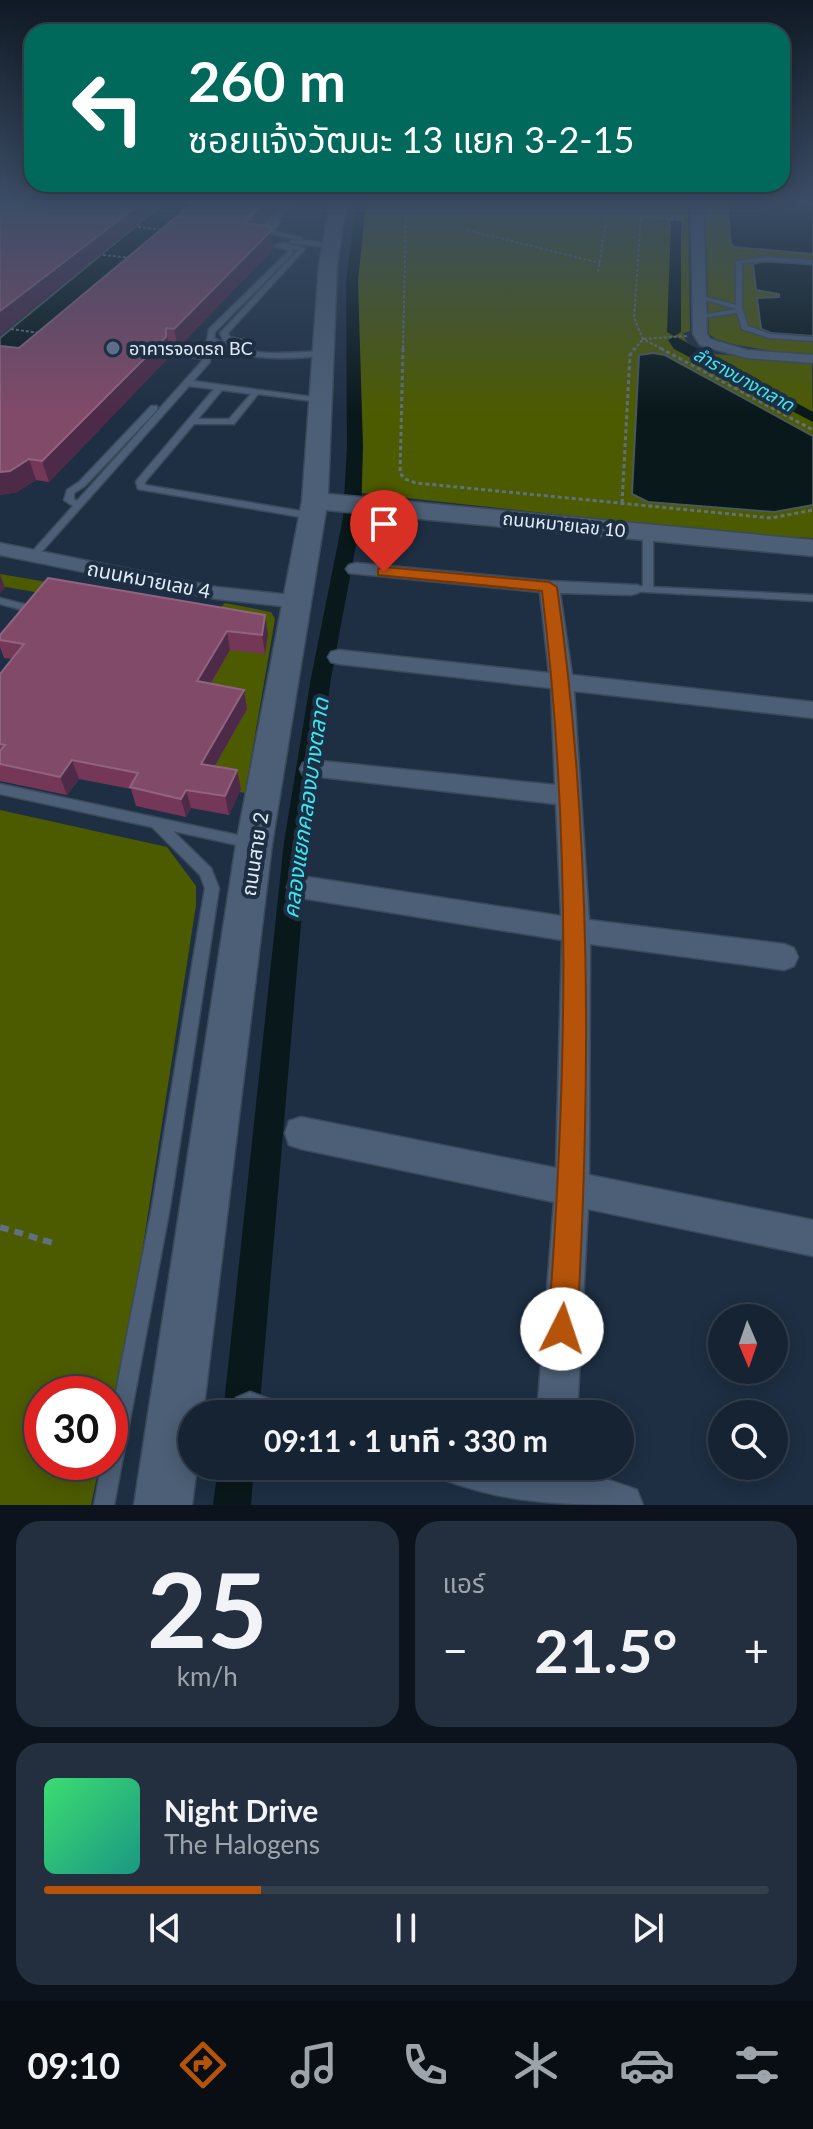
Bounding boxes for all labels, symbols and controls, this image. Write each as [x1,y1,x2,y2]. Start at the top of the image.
text: 260 m [188,47,346,114]
icon: left [56,56,160,160]
text: ซอยแจ้งวัฒนะ 13 แยก 3-2-15 [188,117,634,161]
place label: อาคารจอดรถ BC [129,337,253,359]
marker: อาคารจอดรถ BC [104,339,122,357]
water label: ลำรางบางตลาด [690,342,799,416]
pin [350,490,418,572]
icon: arrive [362,502,406,546]
street label: ถนนหมายเลข 10 [502,507,626,541]
street label: ถนนหมายเลข 4 [85,555,213,603]
water label: คลองแยกคลองบางตลาด [276,695,334,920]
street label: ถนนสาย 2 [236,810,272,898]
position arrow [520,1287,604,1371]
north arrow [708,1304,788,1384]
map controls [708,1304,788,1480]
speed limit sign: 30 [24,1376,128,1480]
button: search [708,1400,788,1480]
text: 09:11 · 1 นาที · 330 m [264,1422,548,1458]
text: 25 [147,1545,268,1670]
text: แอร์ [443,1567,485,1599]
text: 21.5° [534,1614,678,1686]
text: − [443,1624,468,1676]
text: + [743,1624,769,1676]
text: km/h [177,1660,238,1692]
text: Night Drive [164,1792,318,1828]
text: The Halogens [164,1828,320,1860]
icon: previous [143,1906,187,1950]
icon: pause [384,1906,428,1950]
icon: next [626,1906,670,1950]
icon: directions [175,2037,231,2093]
icon: music [286,2037,342,2093]
icon: phone [397,2037,453,2093]
icon: climate [508,2037,564,2093]
icon: car [619,2037,675,2093]
icon: filters [729,2037,785,2093]
text: 09:10 [27,2043,120,2087]

